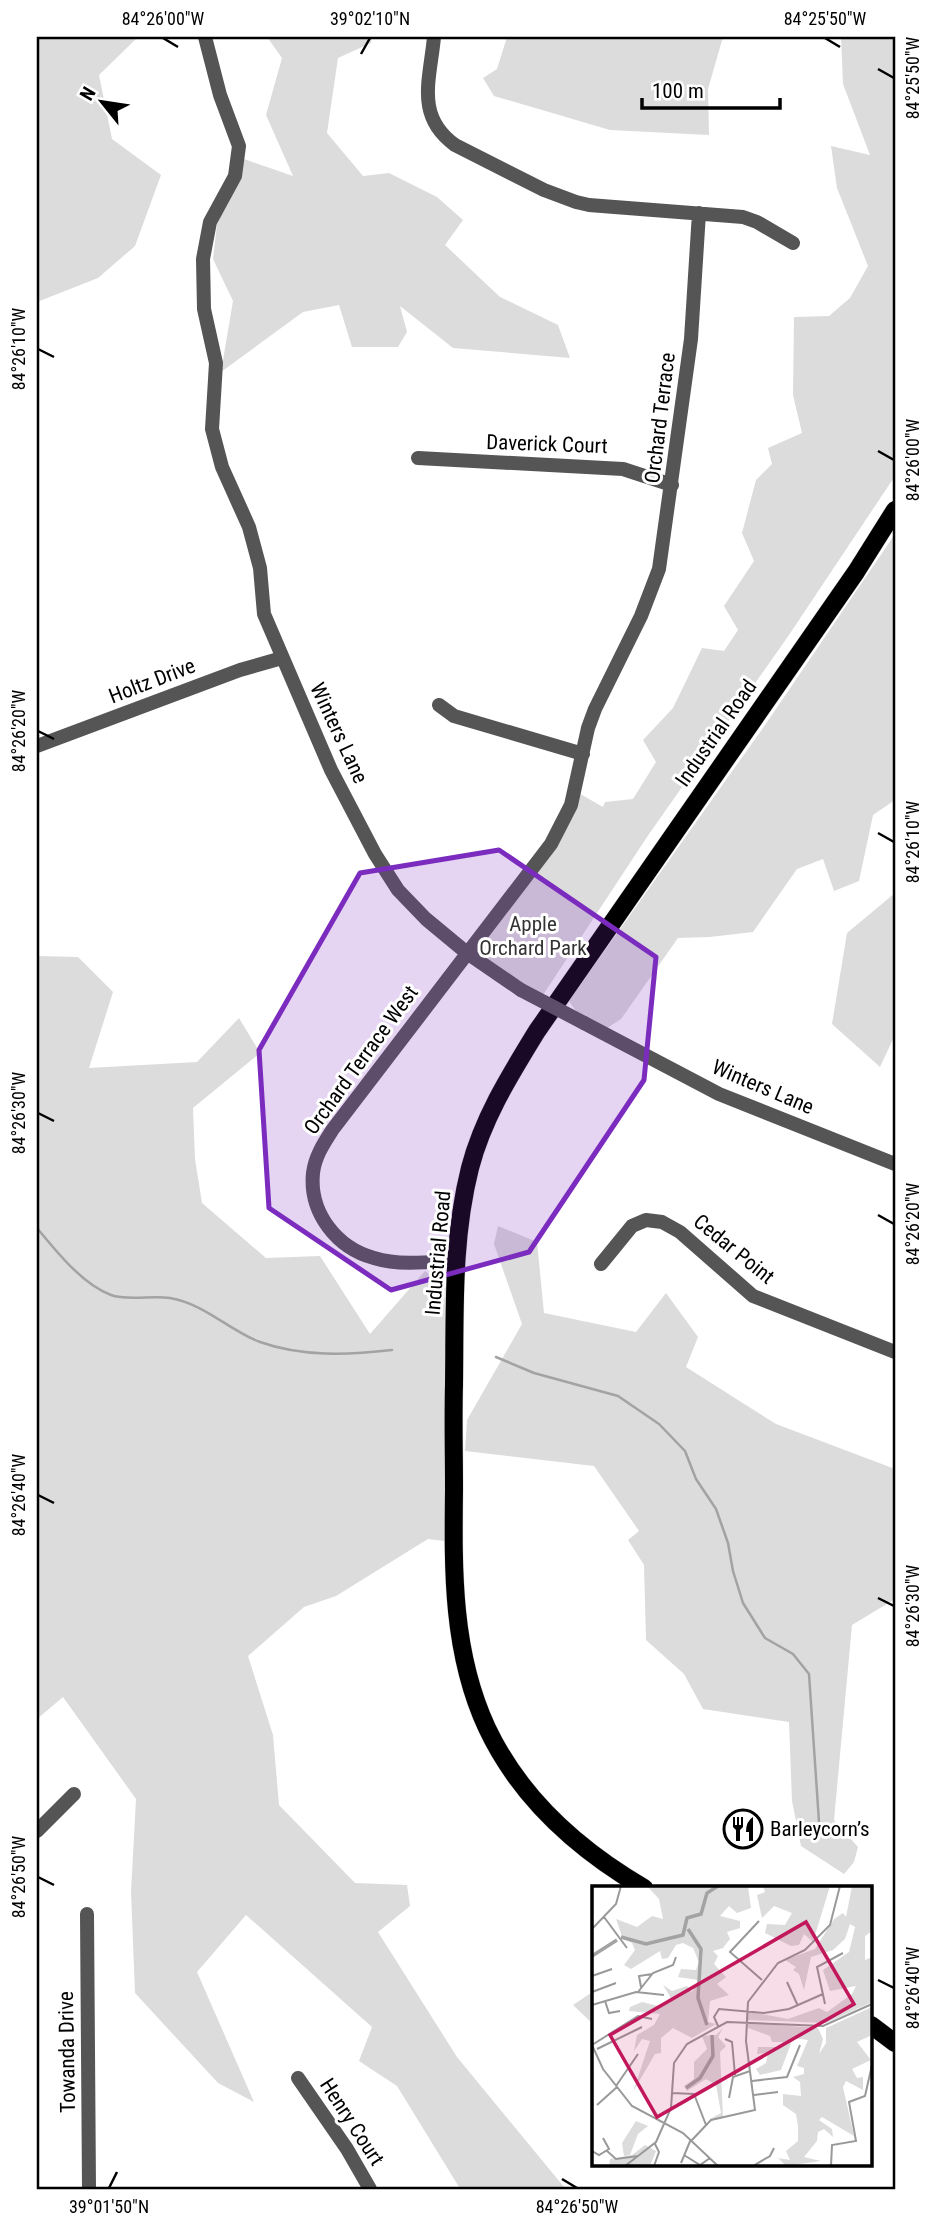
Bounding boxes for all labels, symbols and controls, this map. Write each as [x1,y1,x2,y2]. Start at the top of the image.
text: 84°26'00"W [122,8,205,29]
text: 39°02'10"N [330,8,410,29]
text: 84°25'50"W [784,8,867,29]
text: 84°25'50"W [902,36,923,119]
north arrow [66,66,136,136]
scale bar [642,66,780,110]
text: 100 m [652,79,704,103]
text: N [75,83,101,105]
text: 84°26'10"W [8,307,29,390]
street label: Orchard Terrace [640,351,680,485]
text: 84°26'00"W [902,418,923,501]
street label: Daverick Court [486,430,608,458]
street label: Holtz Drive [105,654,199,708]
street label: Industrial Road [670,675,762,791]
street label: Winters Lane [305,679,373,787]
text: 84°26'20"W [8,689,29,772]
text: 84°26'10"W [902,800,923,883]
park label: Apple Orchard Park [479,912,587,960]
street label: Orchard Terrace West [299,981,423,1139]
street label: Winters Lane [709,1055,817,1119]
text: 84°26'30"W [8,1071,29,1154]
text: 84°26'20"W [902,1182,923,1265]
street label: Industrial Road [421,1190,455,1316]
street label: Cedar Point [689,1209,779,1289]
text: 84°26'40"W [8,1453,29,1536]
text: 84°26'30"W [902,1564,923,1647]
restaurant icon: Barleycorn’s [722,1808,764,1850]
place label: Barleycorn’s [770,1817,870,1841]
text: 84°26'50"W [8,1835,29,1918]
inset map [592,1886,872,2166]
text: 84°26'40"W [902,1946,923,2029]
street label: Towanda Drive [54,1991,80,2113]
street label: Henry Court [315,2074,389,2170]
text: 39°01'50"N [69,2196,149,2217]
text: 84°26'50"W [536,2196,619,2217]

